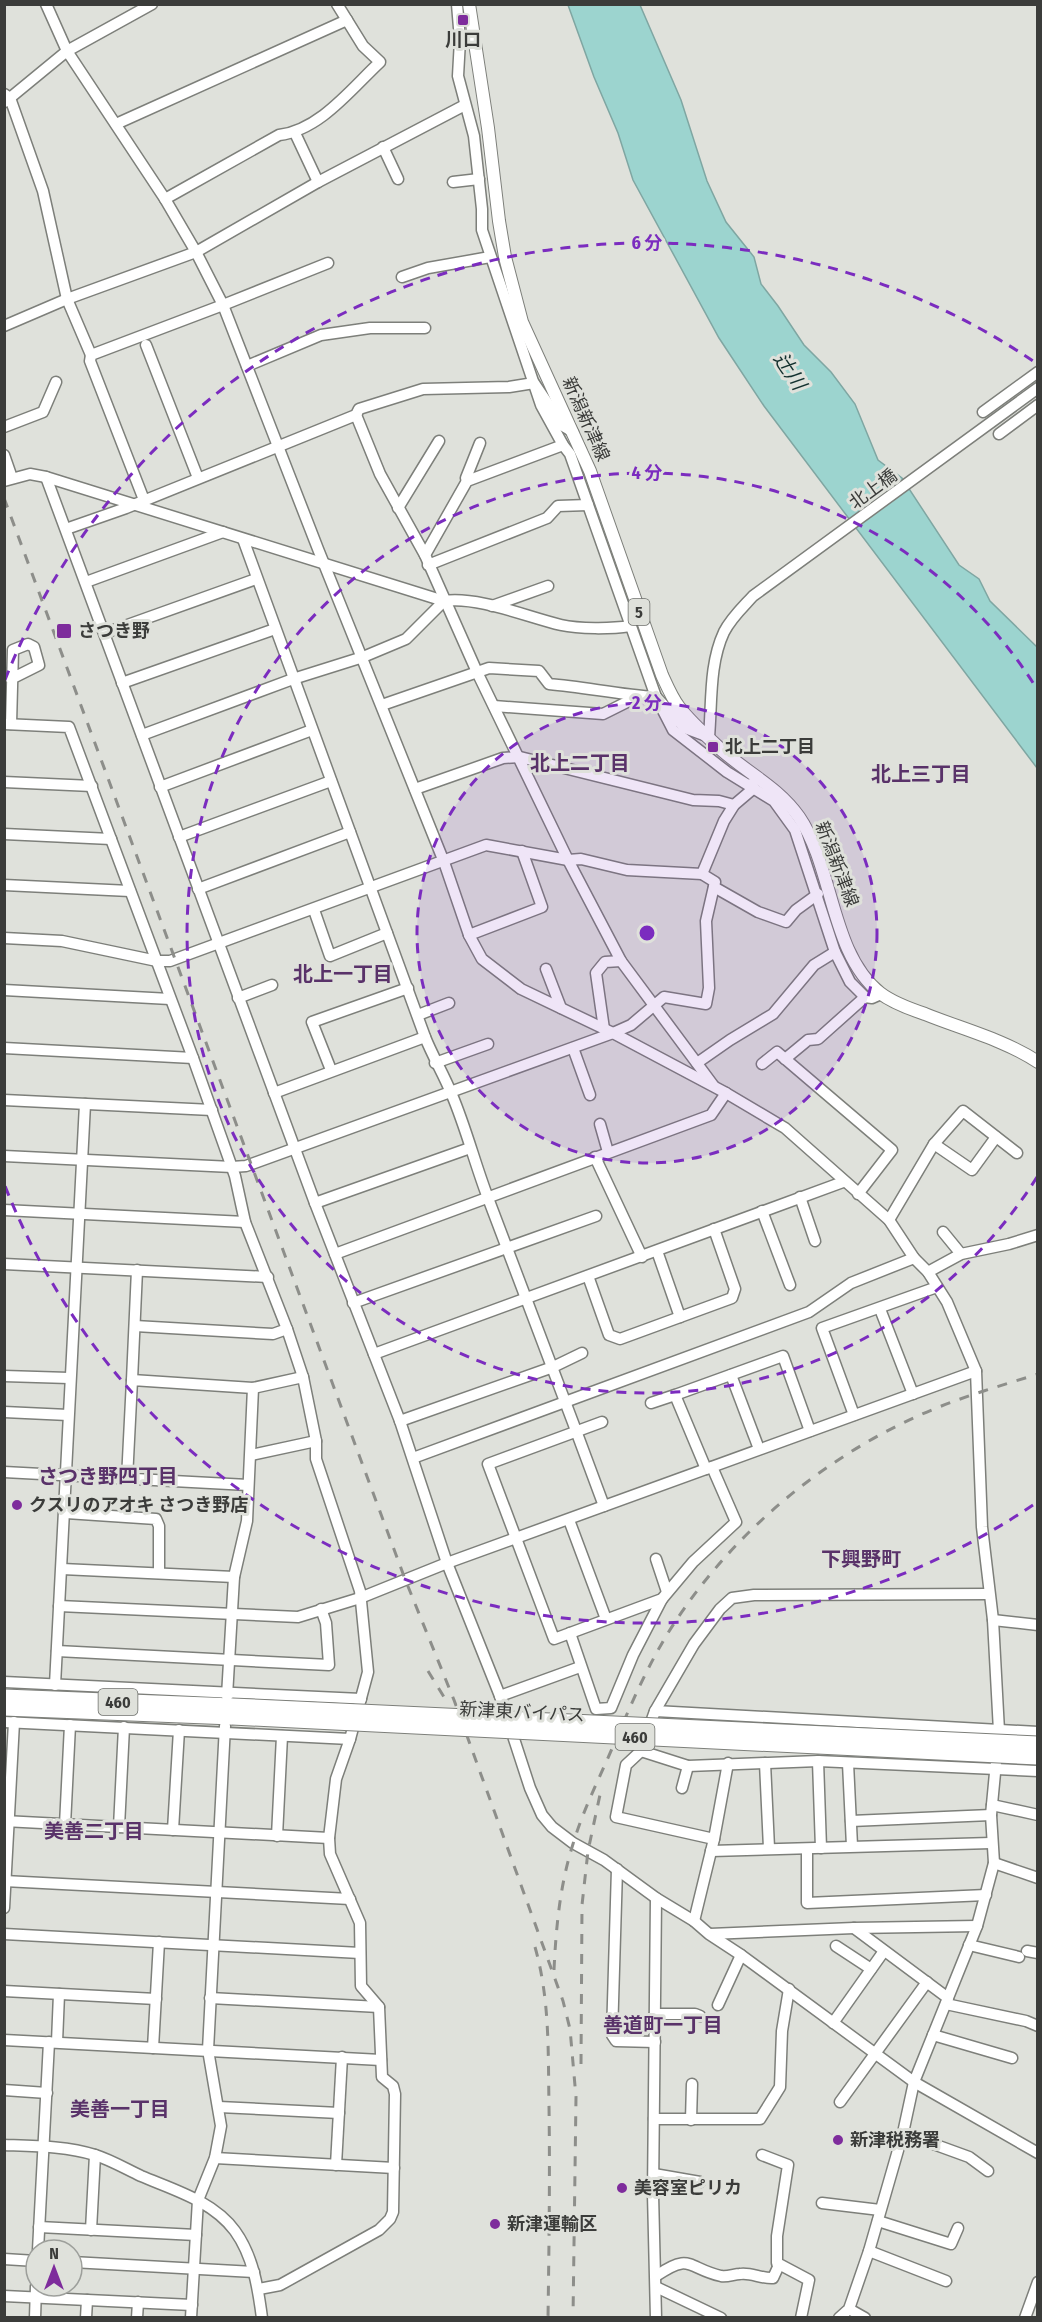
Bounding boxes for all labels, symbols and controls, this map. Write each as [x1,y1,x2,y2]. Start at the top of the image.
marker: 川口 [456,13,470,27]
place label: 川口 [445,29,481,51]
text: 6 分 [631,232,663,254]
water label: 辻川 [769,348,812,396]
street label: 新潟新津線 [558,373,614,465]
text: 4 分 [632,462,663,484]
street label: 北上橋 [845,464,901,514]
road number: 5 [628,599,650,625]
place label: さつき野 [78,620,150,642]
marker: さつき野 [55,622,73,640]
text: 2 分 [631,692,662,714]
place label: 北上二丁目 [725,736,815,758]
marker: 北上二丁目 [706,740,720,754]
district label: 北上二丁目 [530,751,630,775]
district label: 北上三丁目 [871,762,971,786]
street label: 新潟新津線 [811,818,863,910]
centre of rings [637,923,657,943]
district label: 北上一丁目 [293,962,393,986]
district label: さつき野四丁目 [38,1464,178,1488]
place label: クスリのアオキ さつき野店 [29,1494,248,1516]
marker: クスリのアオキ さつき野店 [10,1498,24,1512]
district label: 下興野町 [821,1547,901,1571]
road number: 460 [98,1689,138,1715]
street label: 新津東バイパス [459,1698,585,1726]
road number: 460 [616,1724,654,1750]
district label: 美善二丁目 [44,1819,144,1843]
district label: 善道町一丁目 [603,2013,723,2037]
district label: 美善一丁目 [70,2097,170,2121]
place label: 新津税務署 [850,2129,940,2151]
marker: 新津税務署 [831,2133,845,2147]
place label: 美容室ピリカ [634,2177,742,2199]
marker: 美容室ピリカ [615,2181,629,2195]
place label: 新津運輸区 [507,2213,597,2235]
marker: 新津運輸区 [488,2217,502,2231]
north arrow [24,2238,84,2298]
text: N [49,2244,59,2263]

